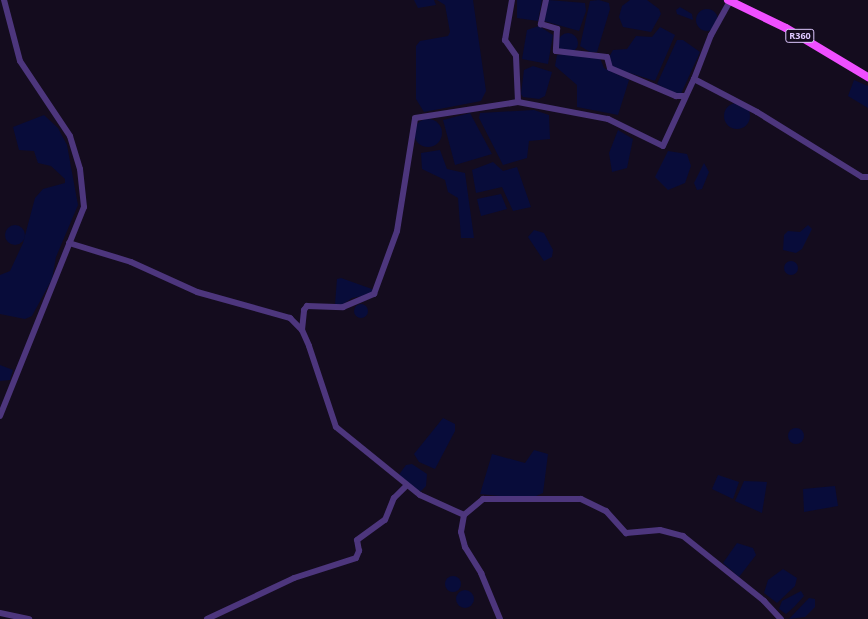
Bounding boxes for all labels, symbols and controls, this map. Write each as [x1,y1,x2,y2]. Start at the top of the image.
road number: R360 [785,29,815,43]

